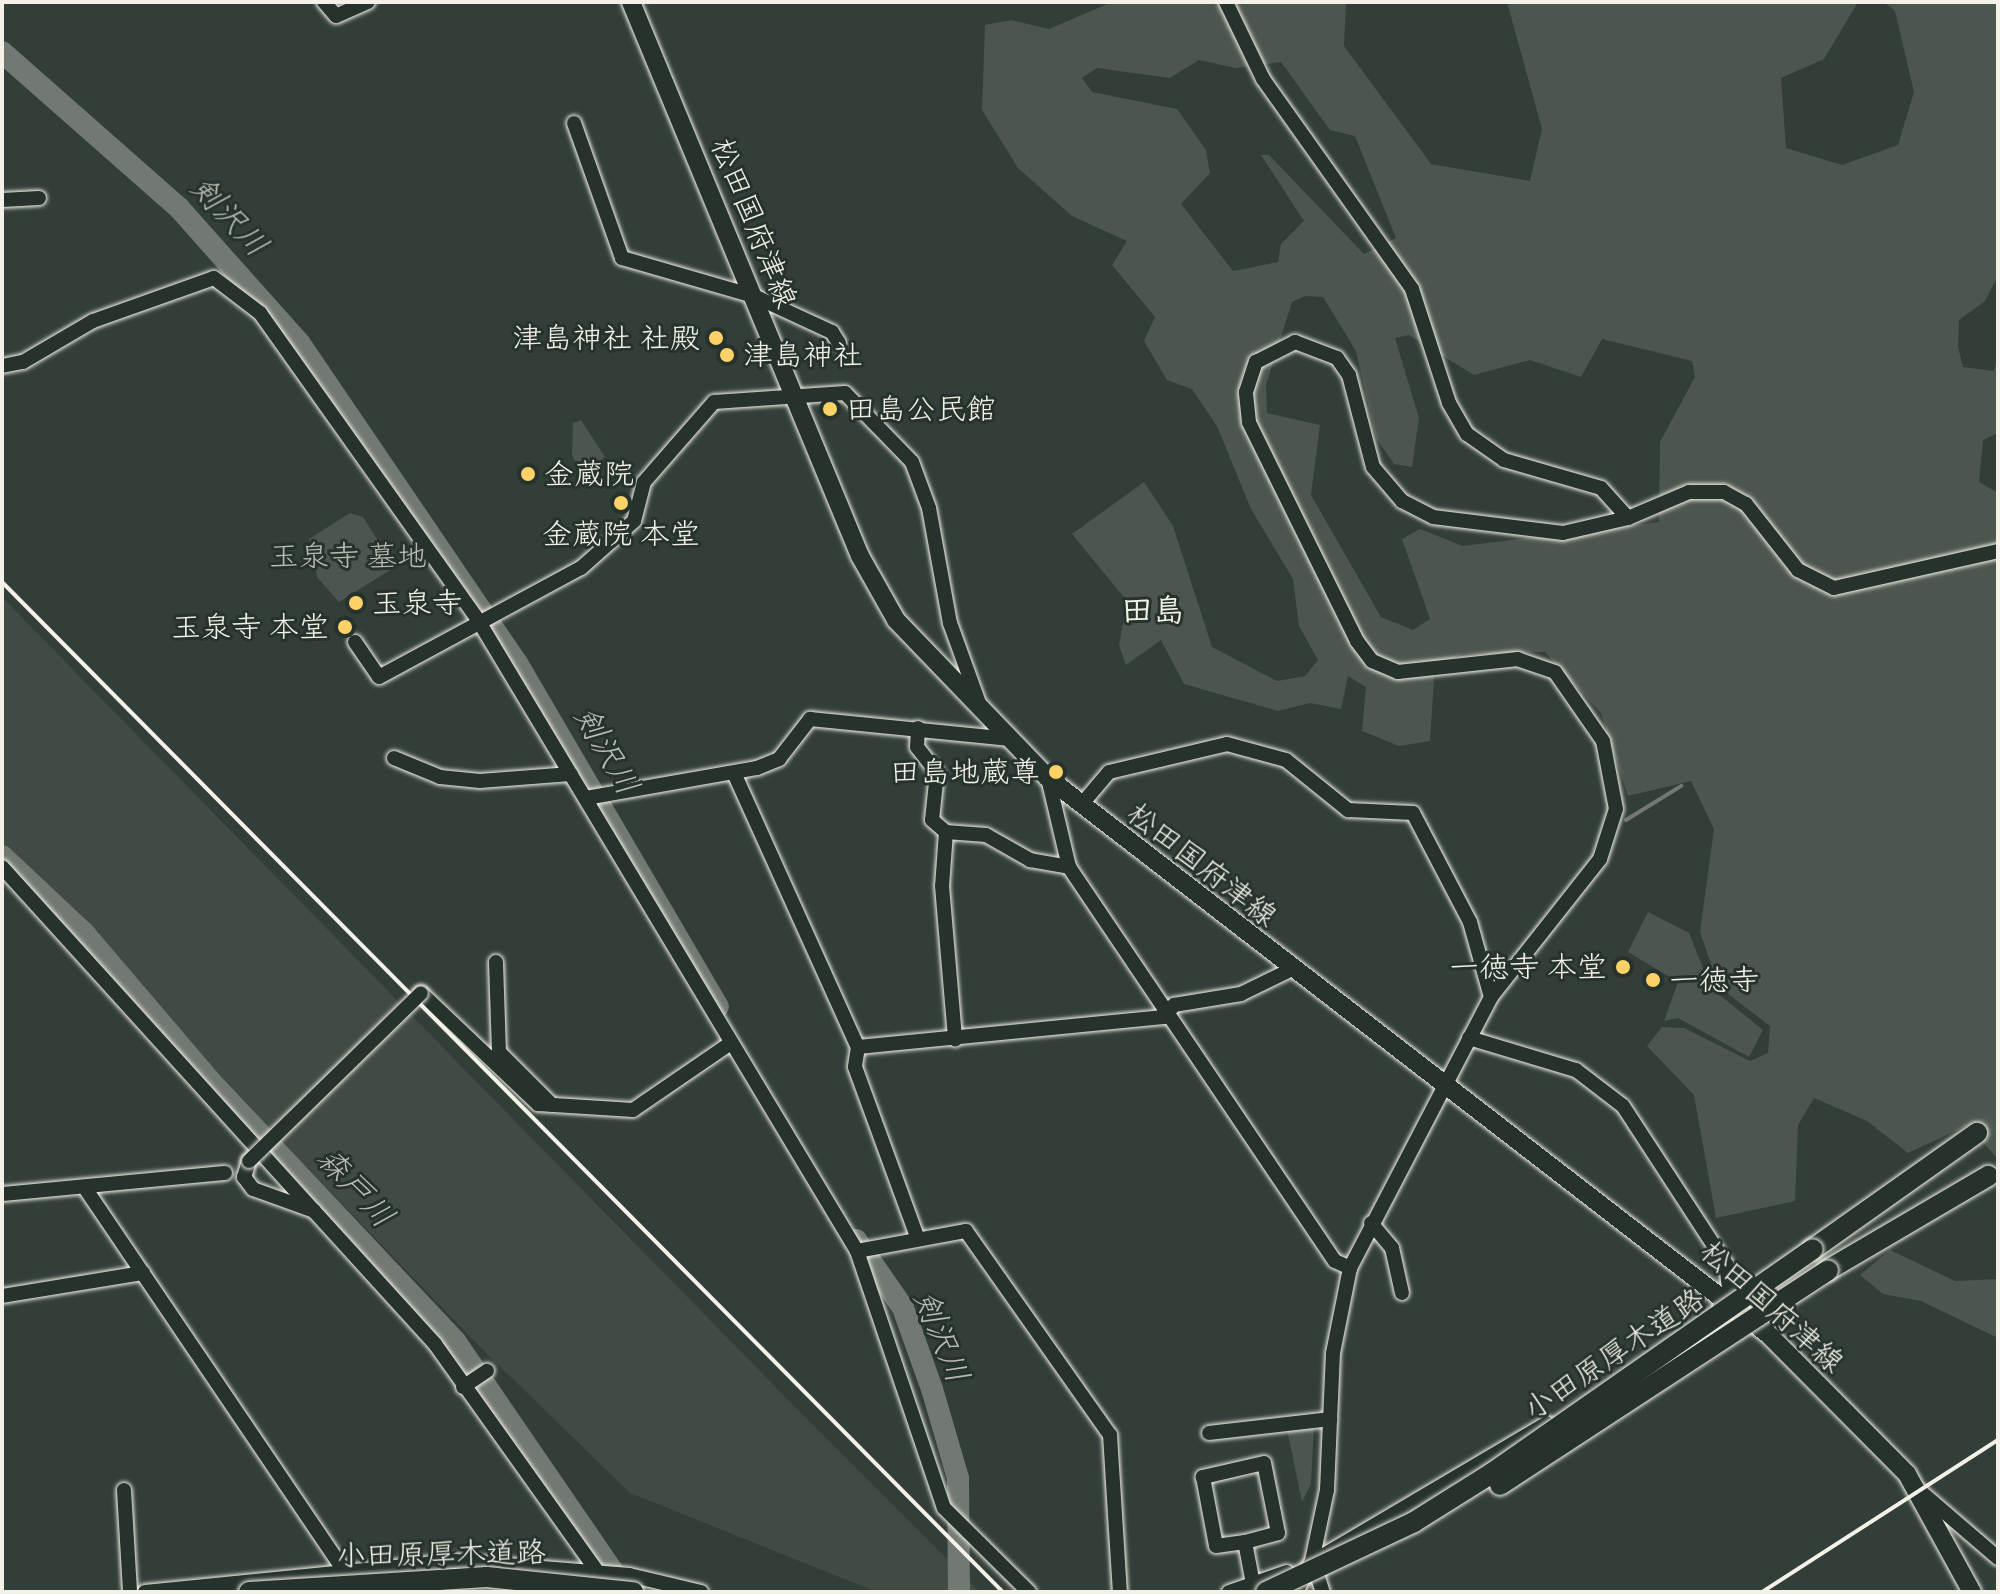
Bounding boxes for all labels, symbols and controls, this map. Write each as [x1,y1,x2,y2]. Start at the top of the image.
street label: 松田国府津線 [704,133,804,313]
water label: 剣沢川 [182,169,276,265]
place label: 津島神社 社殿 [512,320,700,356]
marker: 津島神社 社殿 [707,329,725,347]
place label: 津島神社 [743,337,863,373]
marker: 津島神社 [718,346,736,364]
place label: 田島公民館 [846,391,996,427]
marker: 田島公民館 [821,400,839,418]
place label: 金蔵院 [544,456,634,492]
marker: 金蔵院 [519,465,537,483]
marker: 金蔵院 本堂 [612,494,630,512]
place label: 金蔵院 本堂 [542,516,700,552]
park label: 玉泉寺 墓地 [269,538,427,574]
place label: 玉泉寺 [372,585,462,621]
district label: 田島 [1121,592,1185,630]
marker: 玉泉寺 [347,594,365,612]
place label: 玉泉寺 本堂 [171,609,329,645]
marker: 玉泉寺 本堂 [336,618,354,636]
water label: 剣沢川 [565,700,647,802]
place label: 田島地蔵尊 [890,754,1040,790]
marker: 田島地蔵尊 [1047,763,1065,781]
street label: 松田国府津線 [1120,795,1284,935]
place label: 一徳寺 本堂 [1449,949,1607,985]
marker: 一徳寺 本堂 [1614,958,1632,976]
place label: 一徳寺 [1669,962,1759,998]
marker: 一徳寺 [1644,971,1662,989]
water label: 森戸川 [308,1140,402,1236]
street label: 松田国府津線 [1693,1233,1851,1381]
street label: 小田原厚木道路 [1517,1280,1711,1428]
water label: 剣沢川 [905,1285,977,1389]
street label: 小田原厚木道路 [336,1534,546,1574]

